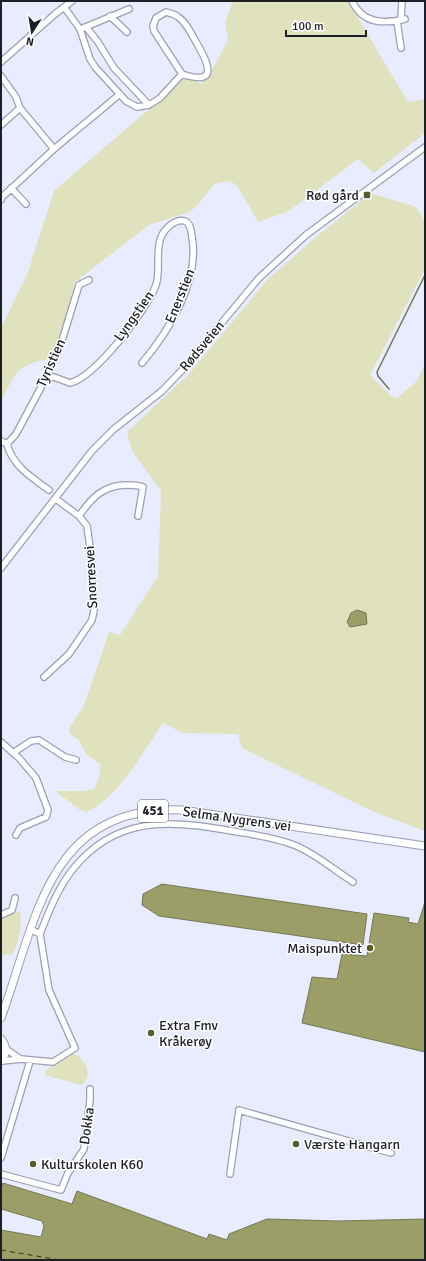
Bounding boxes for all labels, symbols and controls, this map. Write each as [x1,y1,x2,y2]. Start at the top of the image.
north arrow [12,12,52,52]
scale bar [286,12,366,38]
text: 100 m [292,19,324,34]
text: N [25,34,35,48]
place label: Rød gård [306,187,359,204]
marker: Rød gård [362,190,372,200]
street label: Enerstien [161,266,199,326]
street label: Lyngstien [110,287,158,345]
street label: Rødsveien [176,317,228,375]
street label: Tyristien [33,336,69,390]
street label: Snorresvei [81,545,101,609]
road number: 451 [138,800,168,822]
street label: Selma Nygrens vei [182,803,292,835]
place label: Maispunktet [287,940,362,957]
marker: Maispunktet [365,943,375,953]
place label: Extra Fmv Kråkerøy [159,1017,218,1050]
marker: Extra Fmv Kråkerøy [146,1028,156,1038]
street label: Dokka [76,1106,98,1146]
place label: Værste Hangarn [304,1136,400,1153]
marker: Værste Hangarn [291,1139,301,1149]
place label: Kulturskolen K60 [41,1156,144,1173]
marker: Kulturskolen K60 [28,1159,38,1169]

